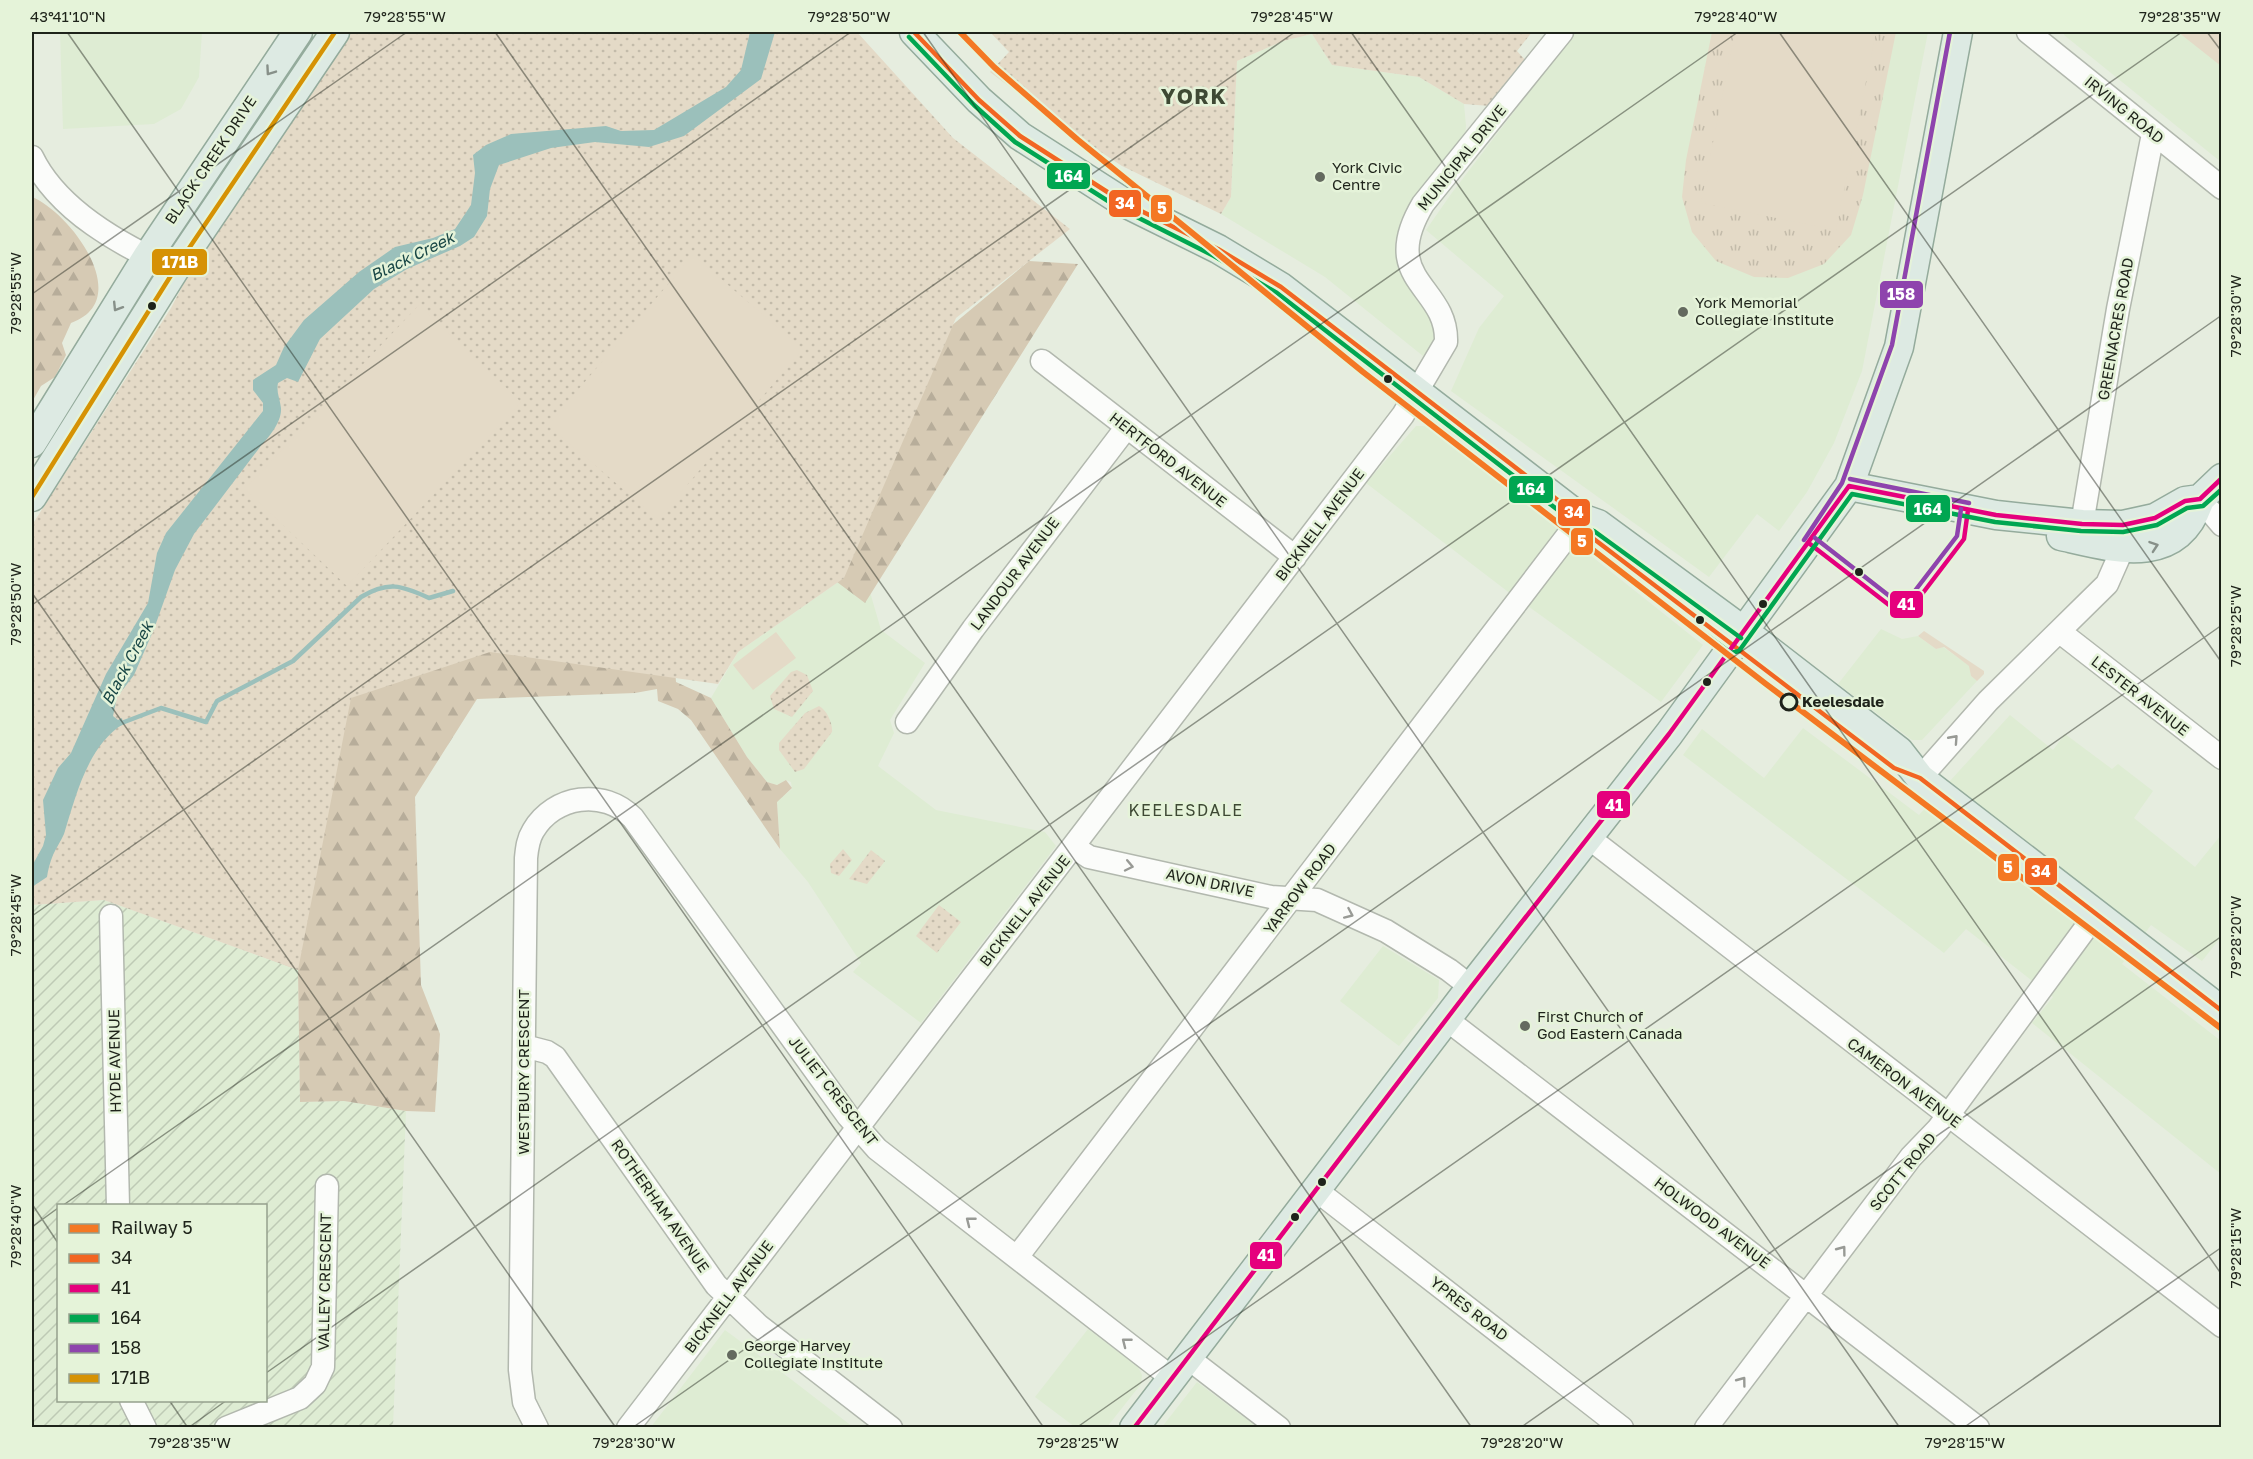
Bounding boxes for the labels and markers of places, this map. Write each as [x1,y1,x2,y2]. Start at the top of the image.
place label: York Civic Centre [1332,158,1402,193]
marker: York Civic Centre [1313,170,1327,184]
place label: York Memorial Collegiate Institute [1695,293,1834,328]
unlabelled marker [146,300,158,312]
marker: York Memorial Collegiate Institute [1676,305,1690,319]
unlabelled marker [1382,373,1394,385]
unlabelled marker [1853,566,1865,578]
unlabelled marker [1757,598,1769,610]
unlabelled marker [1694,614,1706,626]
unlabelled marker [1701,676,1713,688]
place label: Keelesdale [1802,692,1884,710]
marker: Keelesdale [1780,693,1798,711]
place label: First Church of God Eastern Canada [1537,1007,1683,1042]
marker: First Church of God Eastern Canada [1518,1019,1532,1033]
unlabelled marker [1316,1176,1328,1188]
unlabelled marker [1289,1211,1301,1223]
place label: George Harvey Collegiate Institute [744,1336,883,1371]
marker: George Harvey Collegiate Institute [725,1348,739,1362]

